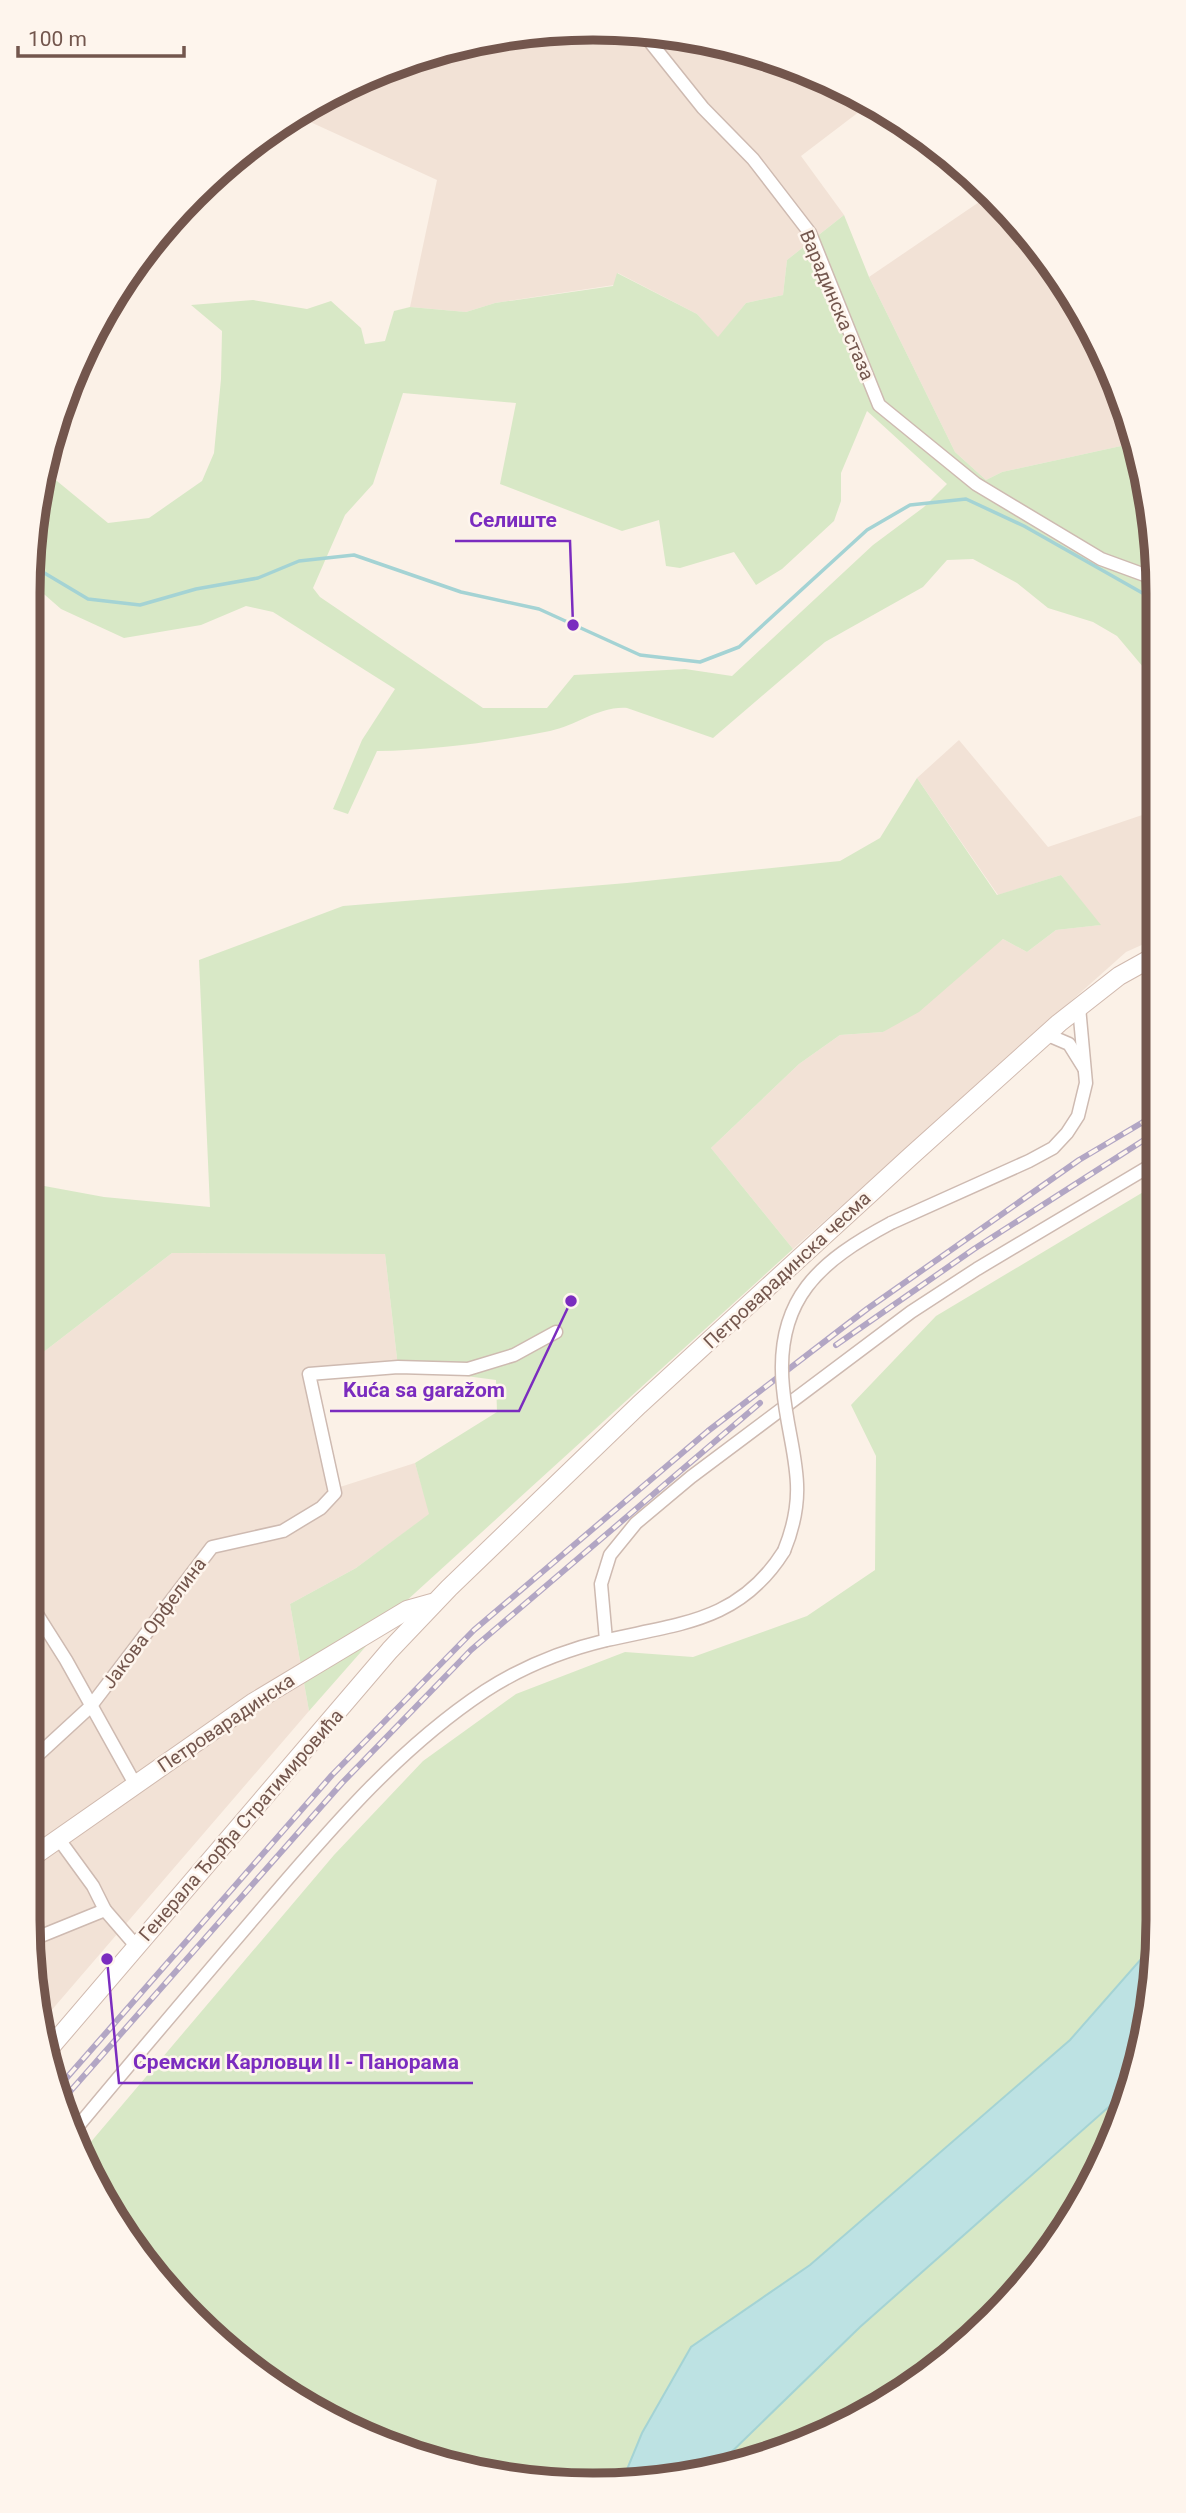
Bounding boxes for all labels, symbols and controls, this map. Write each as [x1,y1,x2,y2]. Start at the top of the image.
scale bar [18,14,184,58]
text: 100 m [28,27,87,51]
street label: Варадинска стаза [795,226,879,384]
callout: Селиште [455,499,570,541]
text: Селиште [469,508,557,532]
street label: Петроварадинска чесма [699,1187,875,1353]
callout: Kuća sa garažom [330,1369,519,1411]
text: Kuća sa garažom [343,1378,505,1402]
street label: Јакова Орфелина [97,1553,211,1693]
street label: Петроварадинска [153,1669,299,1777]
street label: Генерала Ђорђа Стратимировића [134,1704,348,1946]
callout: Сремски Карловци II - Панорама [119,2041,473,2083]
text: Сремски Карловци II - Панорама [133,2050,459,2074]

